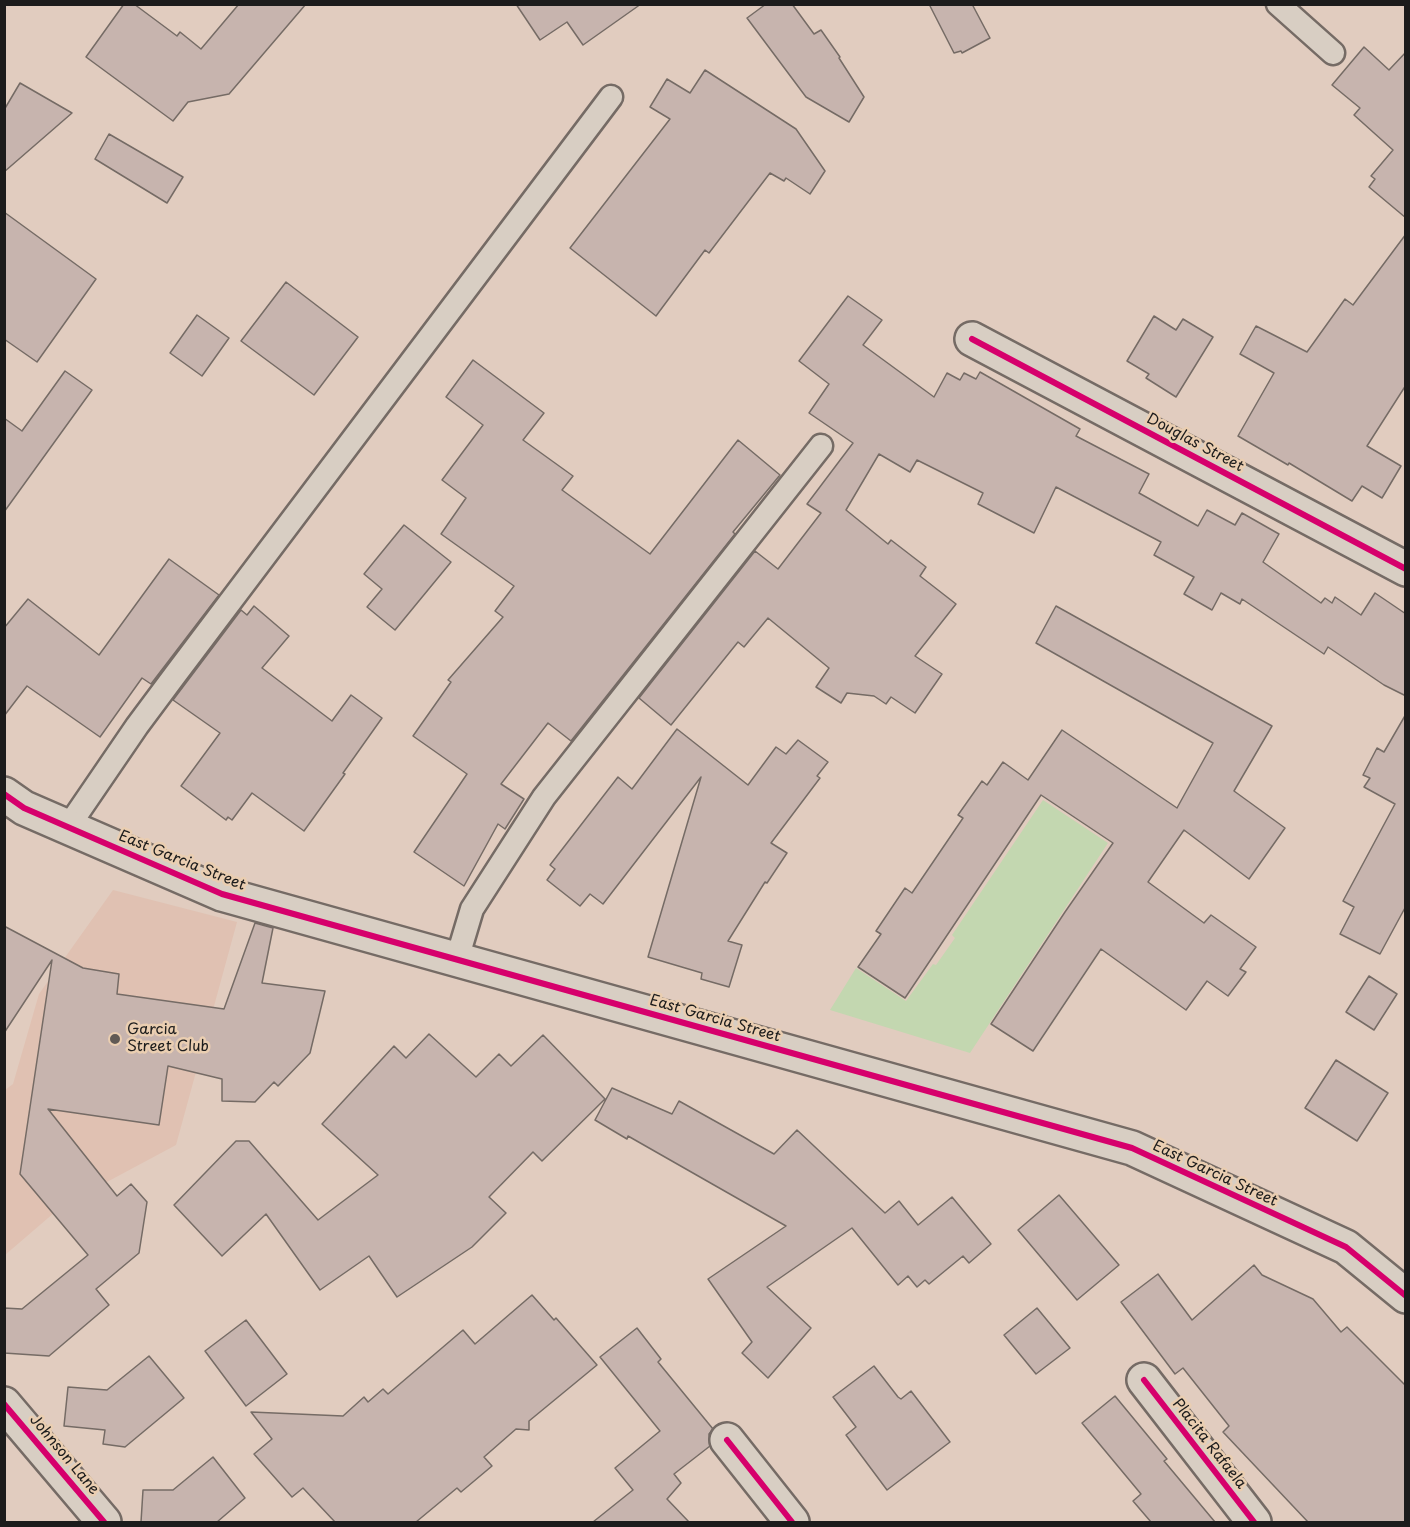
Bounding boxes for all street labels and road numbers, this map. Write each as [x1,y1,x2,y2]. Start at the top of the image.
street label: Douglas Street [1143,410,1247,476]
street label: East Garcia Street [116,827,248,895]
street label: East Garcia Street [647,992,783,1046]
street label: East Garcia Street [1150,1137,1280,1211]
street label: Placita Rafaela [1168,1395,1250,1493]
street label: Johnson Lane [25,1411,103,1499]

